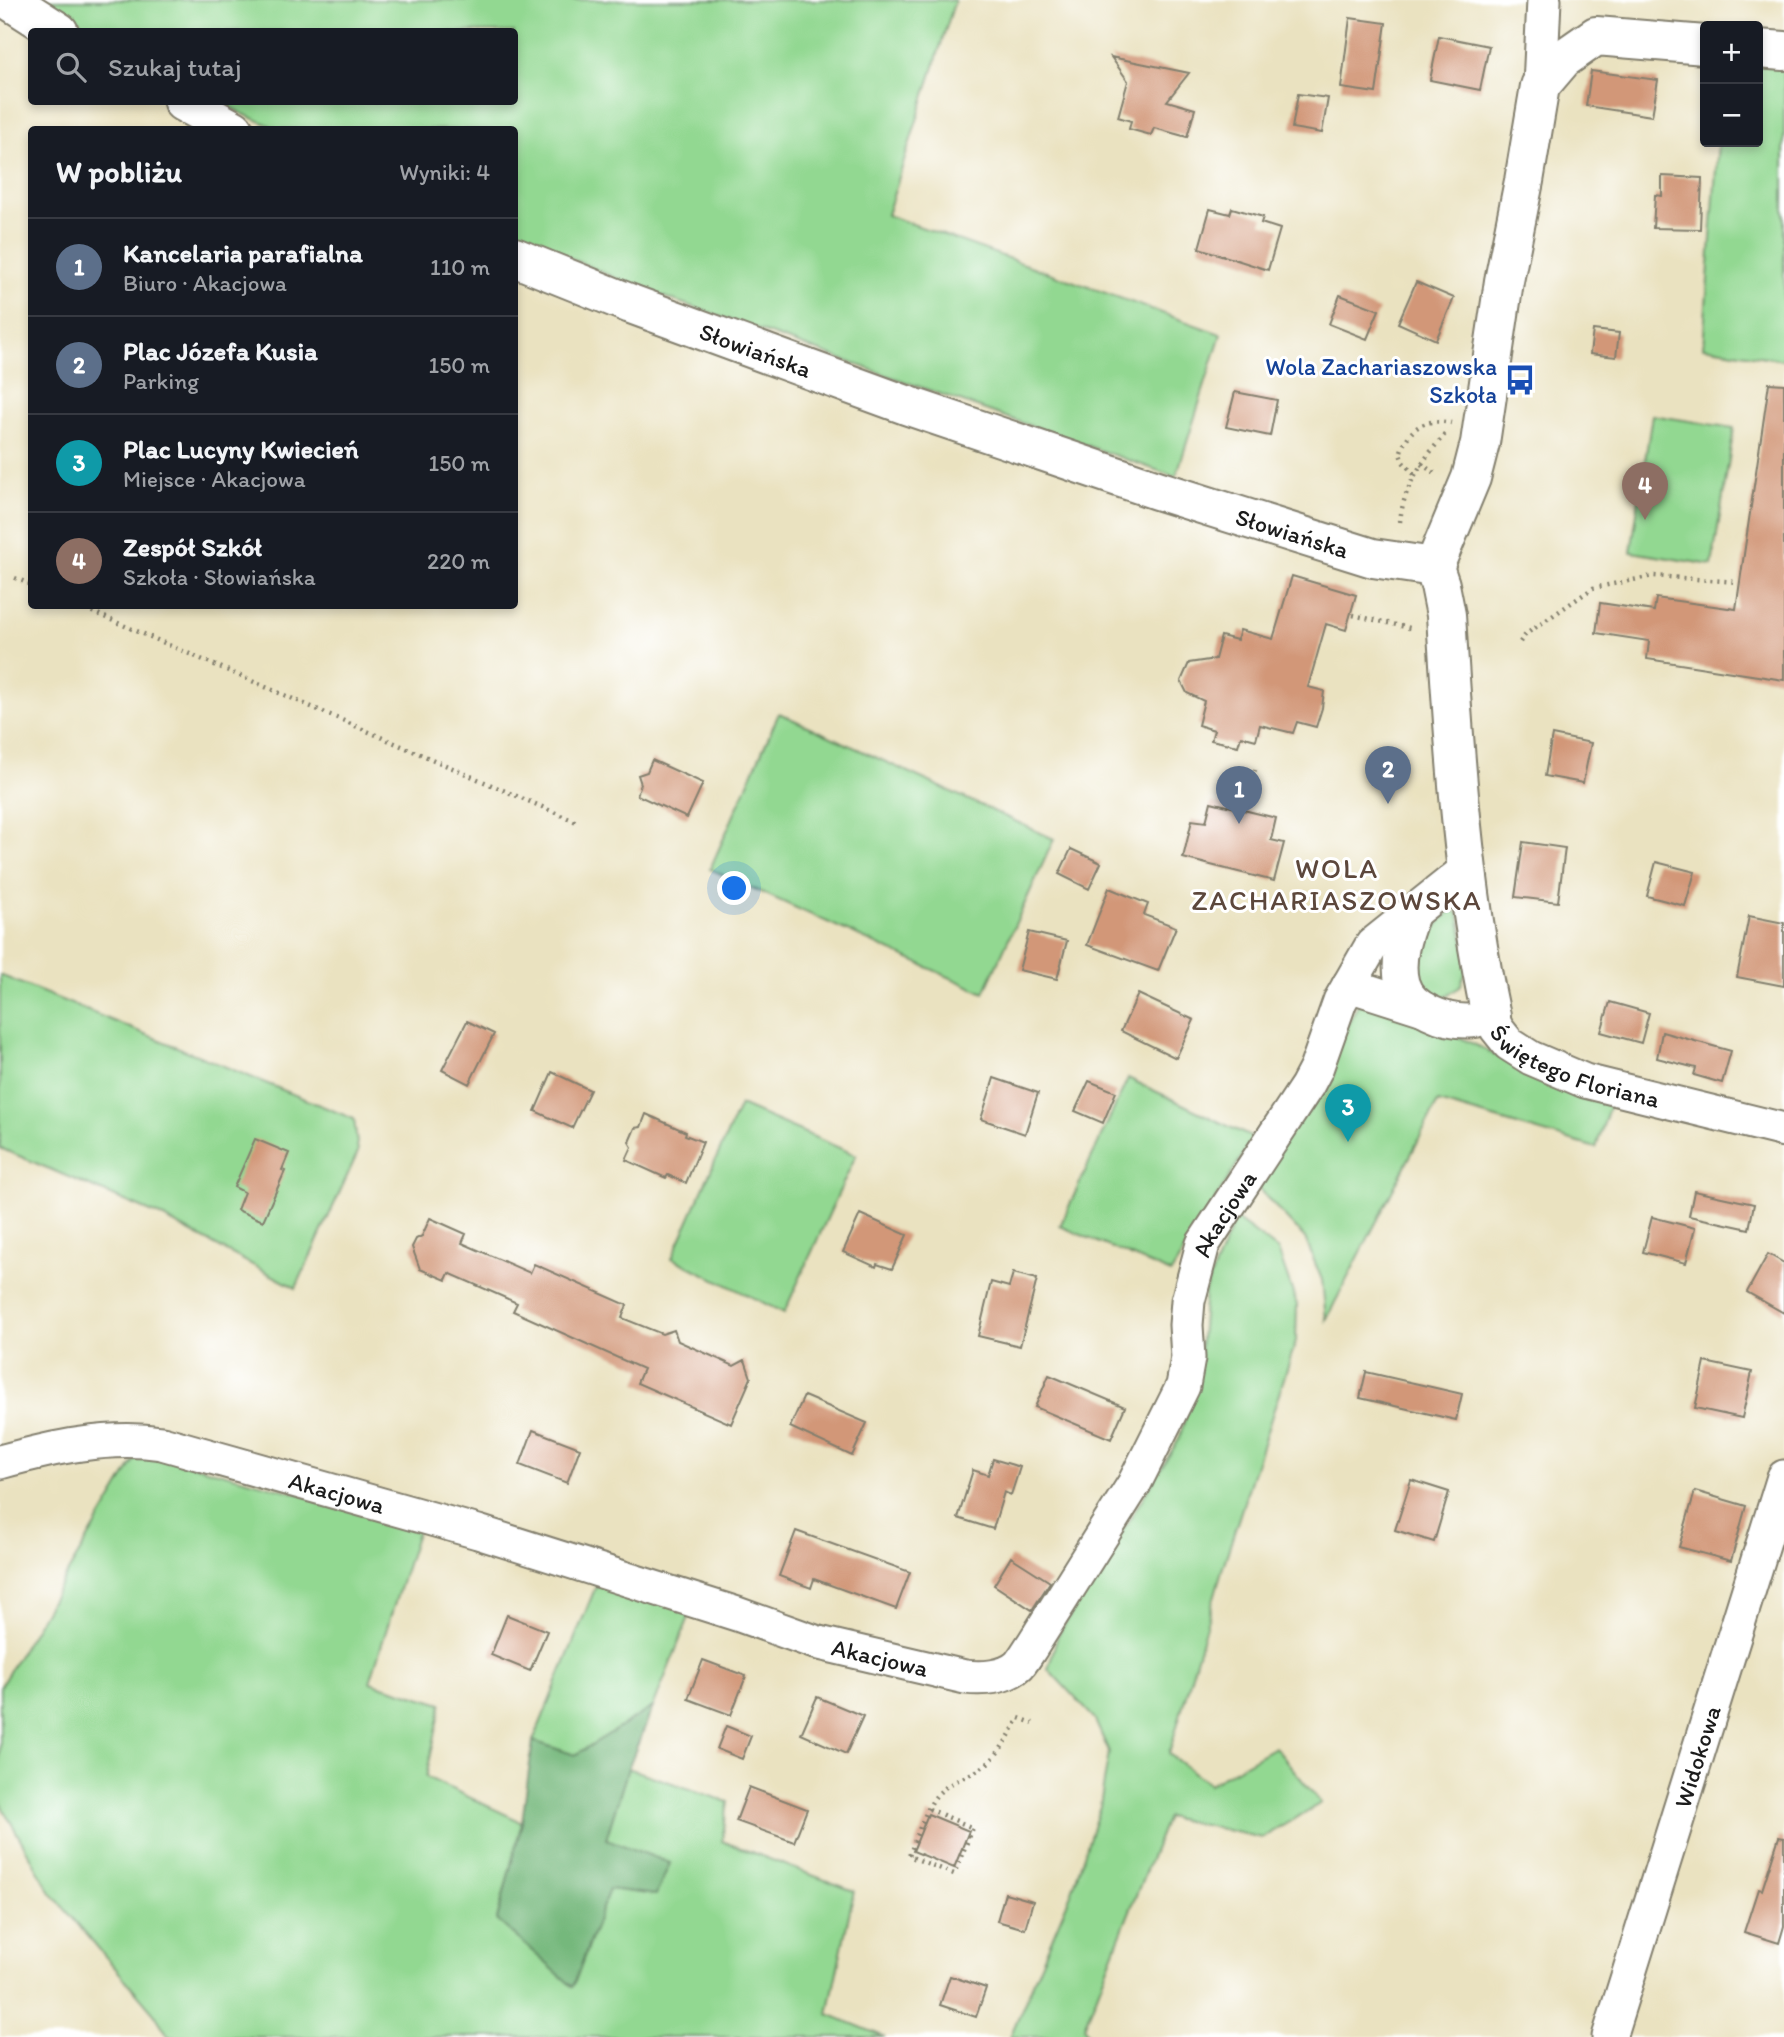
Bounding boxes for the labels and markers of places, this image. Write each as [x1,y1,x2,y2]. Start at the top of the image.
place label: Wola Zachariaszowska Szkoła [1265,352,1497,409]
bus stop icon: Wola Zachariaszowska Szkoła [1503,363,1537,397]
pin: 4 [1622,462,1668,520]
pin: 2 [1365,746,1411,804]
pin: 1 [1216,766,1262,824]
pin: 3 [1325,1084,1371,1142]

